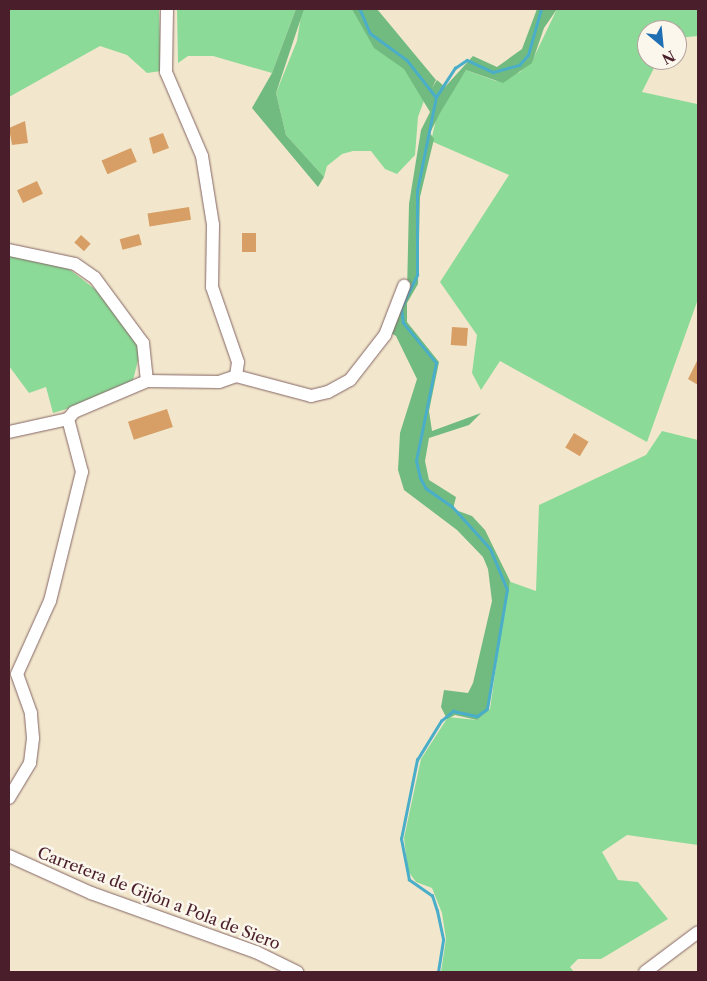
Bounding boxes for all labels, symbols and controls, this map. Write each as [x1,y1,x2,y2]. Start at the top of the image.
north arrow [637,20,687,70]
text: N [659,47,678,68]
street label: Carretera de Gijón a Pola de Siero [35,843,283,953]

